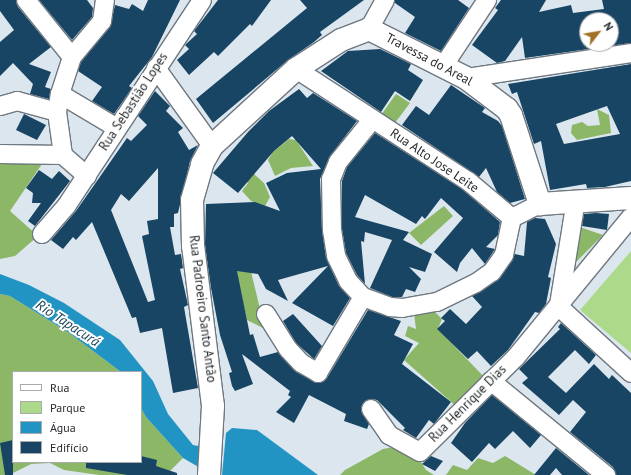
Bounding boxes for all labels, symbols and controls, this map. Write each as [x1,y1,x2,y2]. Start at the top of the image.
north arrow [579,12,619,52]
text: N [601,20,616,33]
street label: Travessa do Areal [383,30,475,90]
street label: Rua Sebastião Lopes [96,50,172,154]
street label: Rua Alto Jose Leite [387,125,481,197]
street label: Rua Padroeiro Santo Antão [185,234,219,384]
water label: Rio Tapacurá [33,296,103,350]
street label: Rua Henrique Dias [426,362,510,446]
legend [12,371,142,463]
text: Rua [50,380,69,395]
text: Parque [50,400,85,415]
text: Água [50,420,76,435]
text: Edifício [50,440,88,455]

